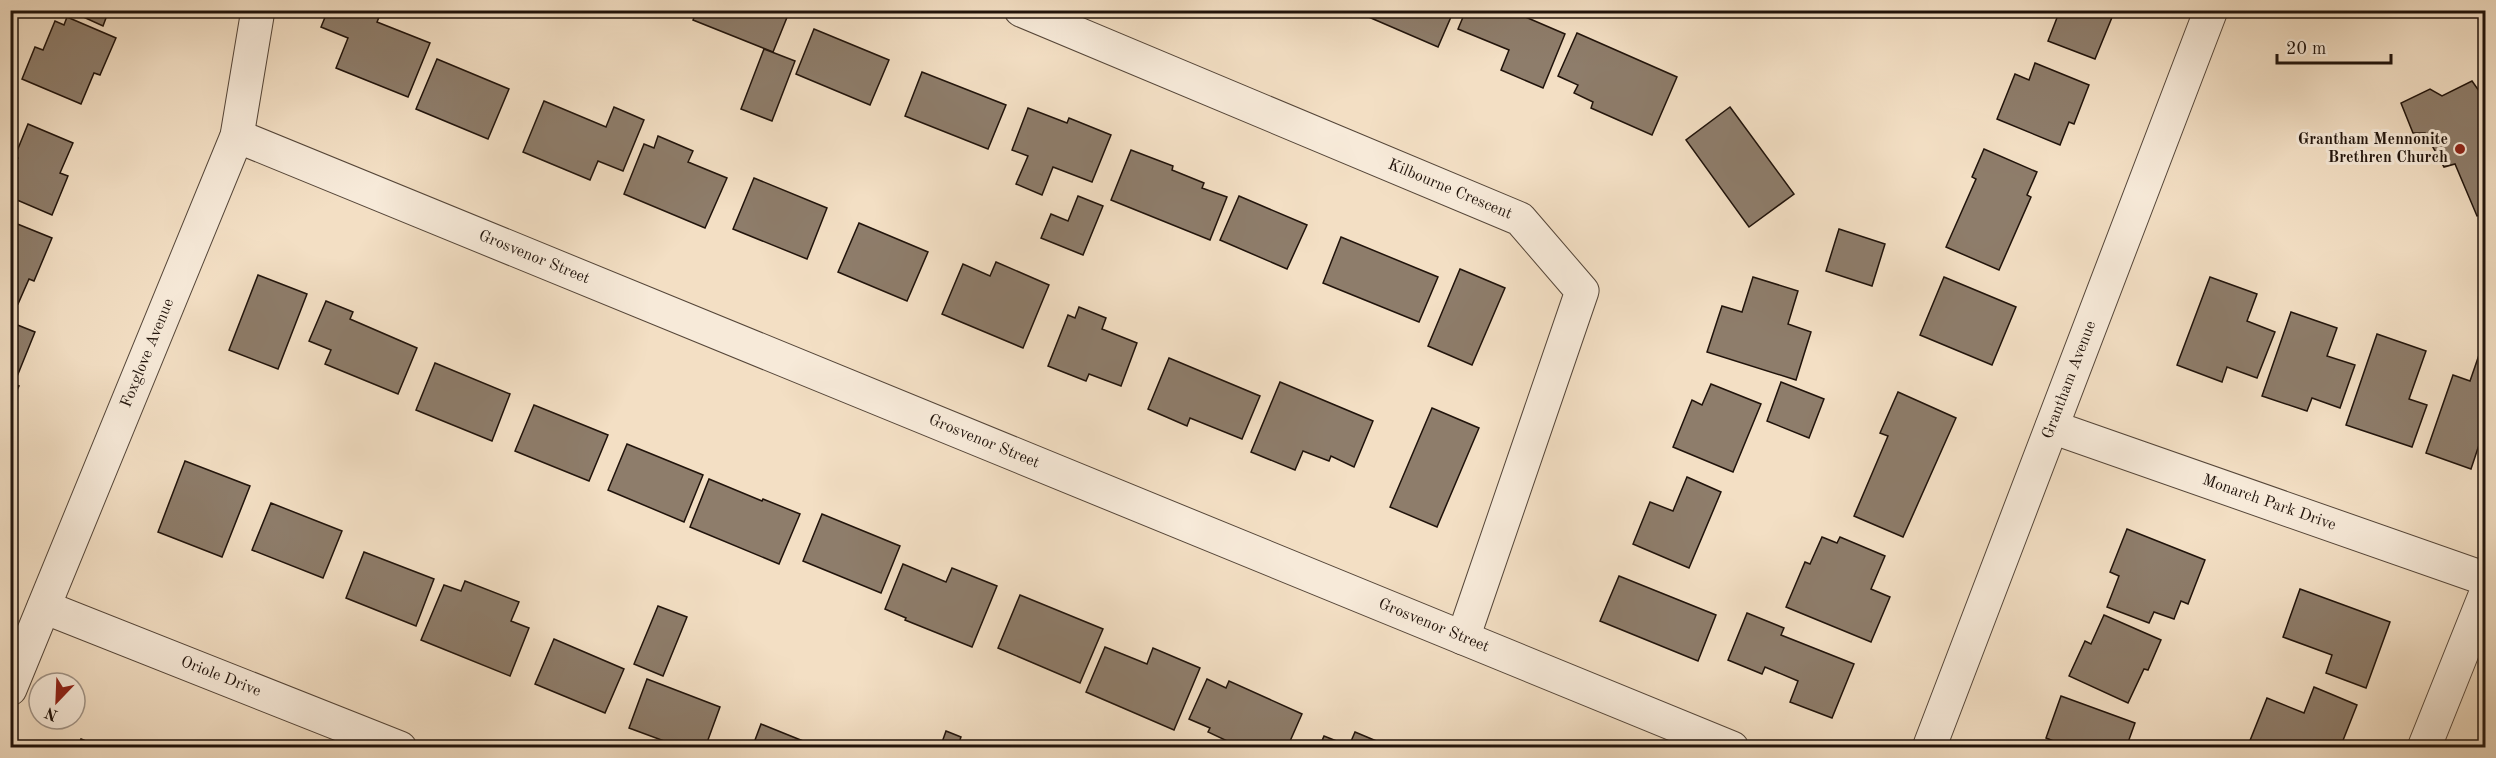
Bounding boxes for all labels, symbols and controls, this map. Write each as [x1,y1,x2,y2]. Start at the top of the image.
scale bar [2277,27,2391,65]
text: 20 m [2286,40,2326,58]
place label: Grantham Mennonite Brethren Church [2298,132,2448,166]
marker: Grantham Mennonite Brethren Church [2453,142,2467,156]
street label: Kilbourne Crescent [1386,157,1515,223]
street label: Grosvenor Street [476,228,592,288]
street label: Foxglove Avenue [118,296,177,410]
street label: Grantham Avenue [2040,319,2099,441]
street label: Grosvenor Street [926,412,1042,472]
street label: Monarch Park Drive [2200,472,2338,534]
street label: Grosvenor Street [1376,596,1492,656]
street label: Oriole Drive [178,654,263,700]
north arrow [27,671,87,731]
text: N [42,703,61,723]

